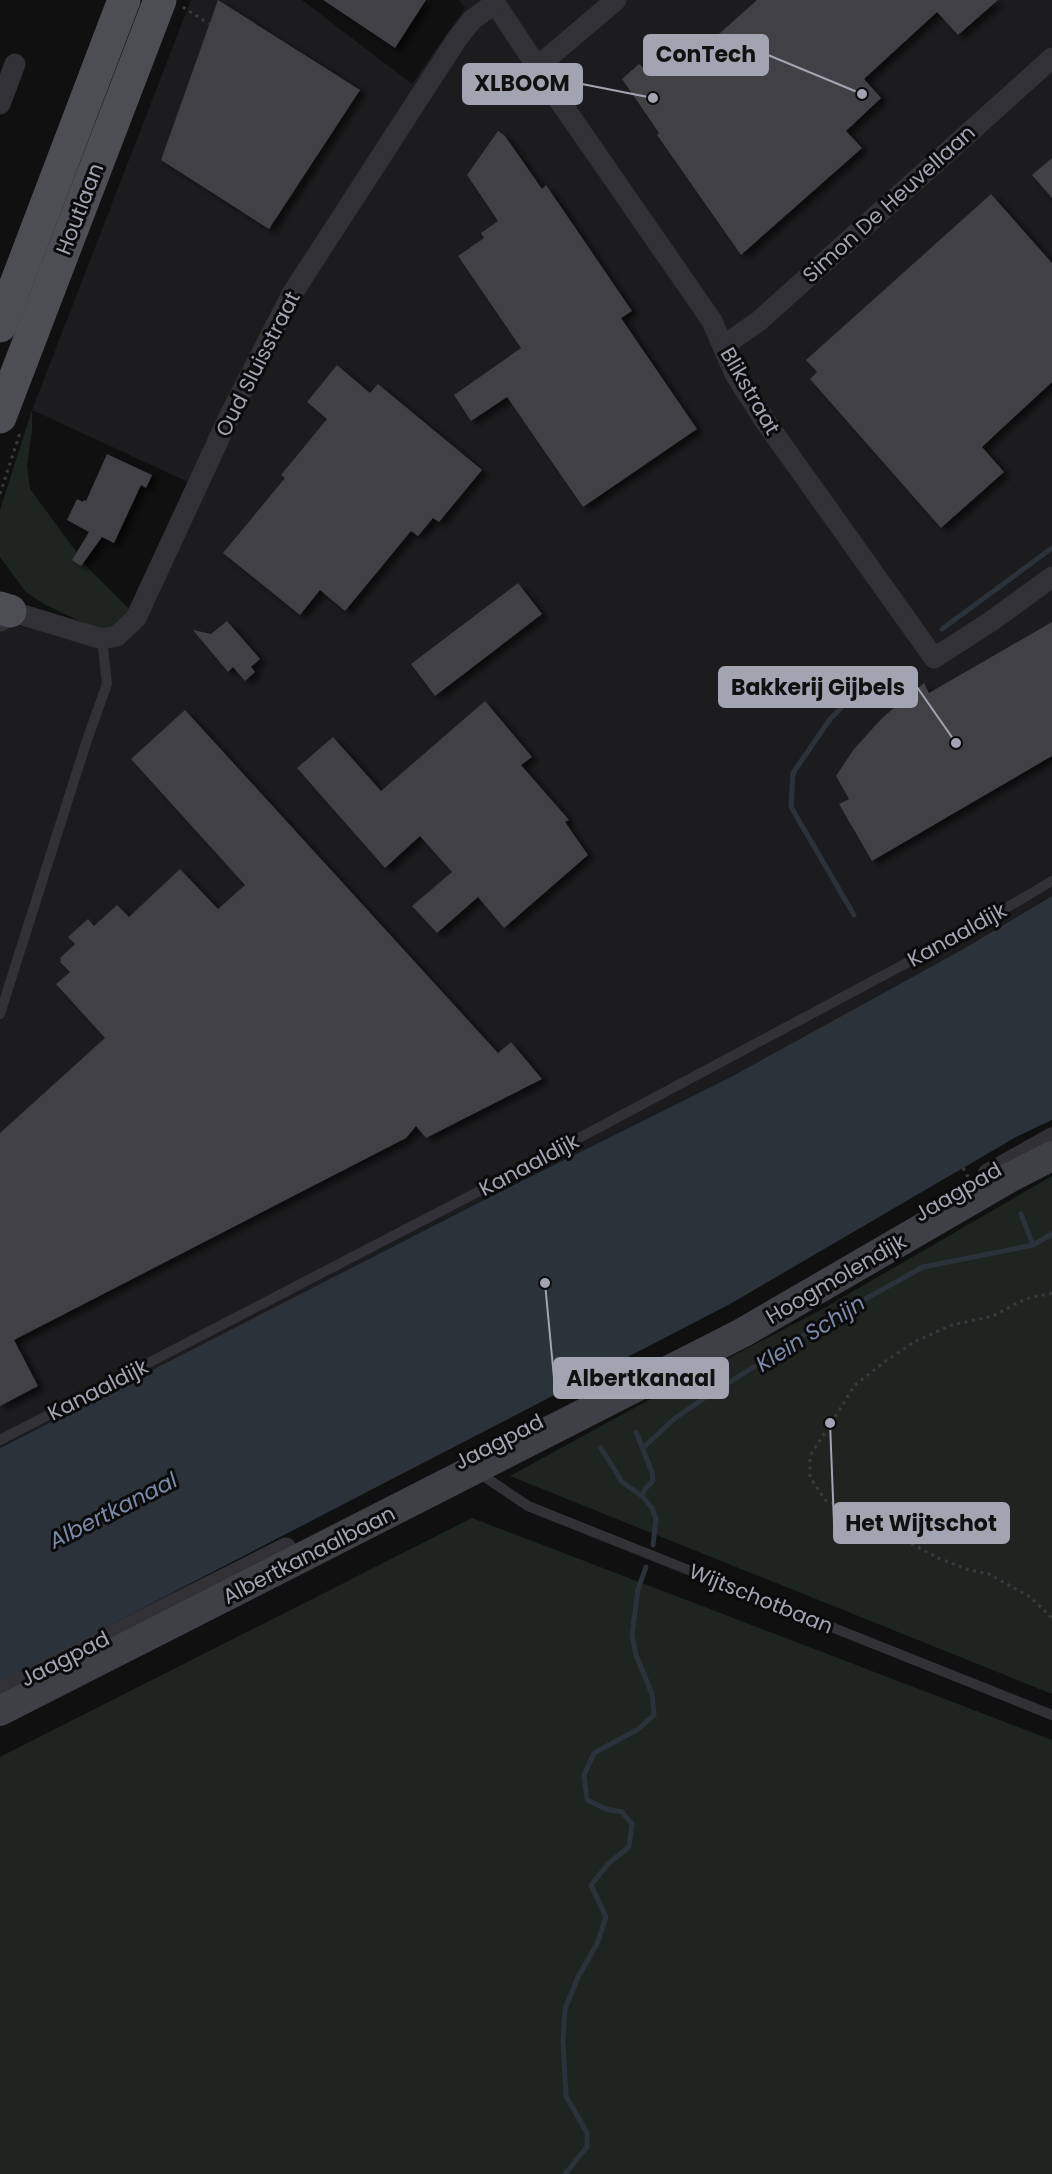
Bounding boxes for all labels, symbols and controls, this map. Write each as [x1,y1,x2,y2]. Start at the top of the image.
callout: ConTech [644,35,768,75]
text: ConTech [656,39,756,70]
callout: XLBOOM [463,64,582,104]
text: XLBOOM [474,68,570,99]
street label: Simon De Heuvellaan [796,118,981,289]
street label: Houtlaan [49,159,110,259]
street label: Oud Sluisstraat [208,286,307,441]
street label: Blikstraat [714,342,787,440]
callout: Bakkerij Gijbels [719,667,917,707]
text: Bakkerij Gijbels [731,672,905,703]
street label: Kanaaldijk [902,895,1012,974]
street label: Kanaaldijk [474,1126,584,1203]
street label: Jaagpad [909,1155,1007,1228]
street label: Hoogmolendijk [760,1226,911,1331]
water label: Klein Schijn [750,1288,871,1379]
street label: Kanaaldijk [43,1352,153,1427]
callout: Albertkanaal [554,1358,728,1398]
text: Albertkanaal [566,1363,716,1394]
street label: Jaagpad [449,1407,548,1476]
water label: Albertkanaal [43,1464,183,1557]
street label: Albertkanaalbaan [218,1498,400,1611]
callout: Het Wijtschot [834,1503,1009,1543]
text: Het Wijtschot [845,1508,997,1539]
street label: Wijtschotbaan [685,1556,837,1641]
street label: Jaagpad [15,1624,114,1693]

